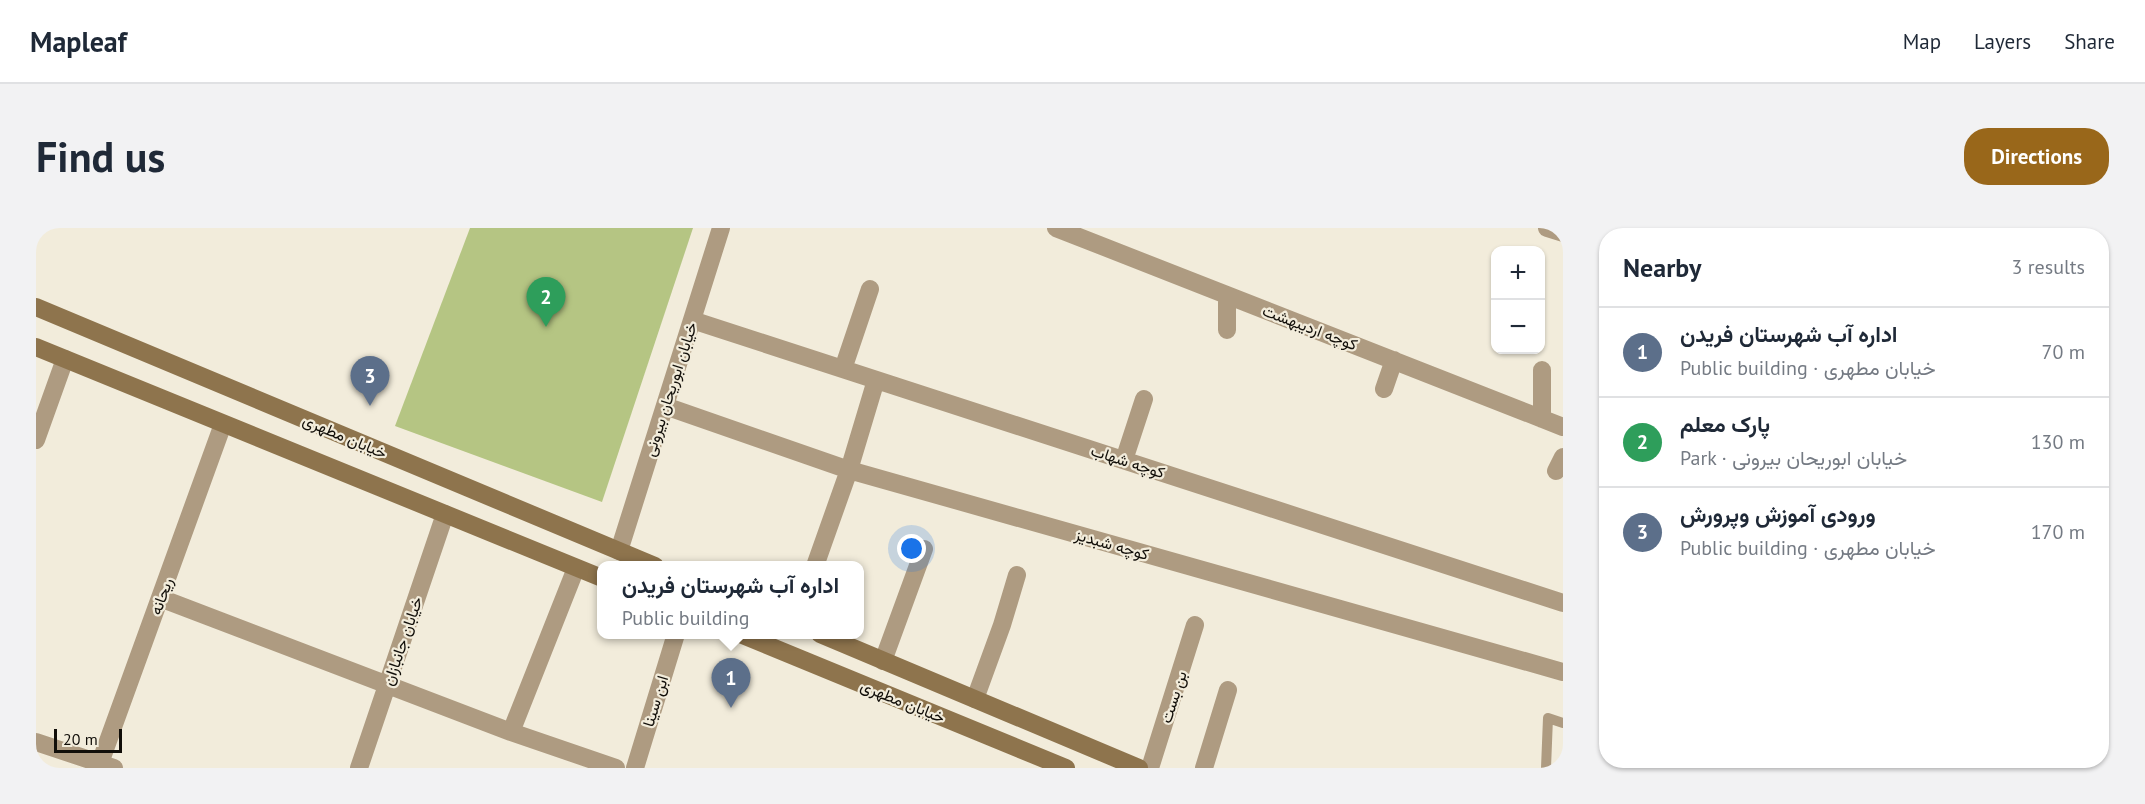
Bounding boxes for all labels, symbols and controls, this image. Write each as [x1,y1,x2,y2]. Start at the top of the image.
text: Mapleaf [30,23,127,60]
text: Map [1903,28,1941,55]
text: Layers [1974,28,2031,55]
text: Share [2064,28,2115,55]
button: Directions [1964,128,2109,185]
text: Find us [36,129,165,184]
map controls [1491,246,1545,354]
button: + [1491,246,1545,300]
text: Nearby [1623,251,1701,284]
text: 3 results [2012,254,2085,280]
pin: 2 [526,278,566,327]
street label: کوچه اردیبهشت [1259,300,1360,356]
button: − [1491,300,1545,354]
street label: خیابان ابوریحان بیرونی [639,319,702,459]
text: اداره آب شهرستان فریدن [1680,320,1898,348]
text: 1 [1637,339,1648,365]
text: 70 m [2042,339,2085,365]
text: Public building · خیابان مطهری [1680,355,1936,381]
pin: 3 [350,356,390,406]
street label: خیابان مطهری [300,409,390,464]
text: پارک معلم [1680,410,1770,438]
text: 2 [1637,429,1648,455]
text: 130 m [2031,429,2085,455]
street label: کوچه شهاب [1088,440,1167,484]
text: Park · خیابان ابوریحان بیرونی [1680,445,1907,471]
text: ورودی آموزش وپرورش [1680,500,1876,528]
text: 3 [1637,519,1648,545]
text: 170 m [2031,519,2085,545]
street label: کوچه شبدیز [1071,524,1151,566]
your location [897,534,926,563]
text: Public building · خیابان مطهری [1680,535,1936,561]
popup [597,561,864,639]
text: اداره آب شهرستان فریدن [622,571,839,599]
street label: ریحانه [145,575,178,618]
street label: خیابان جانبازان [377,594,428,688]
text: Public building [622,605,749,631]
pin: 1 [712,658,750,708]
street label: بن بست [1155,668,1192,726]
street label: ابن سینا [638,673,673,729]
street label: خیابان مطهری [857,675,948,728]
scale bar [54,726,122,754]
text: 20 m [63,729,98,749]

